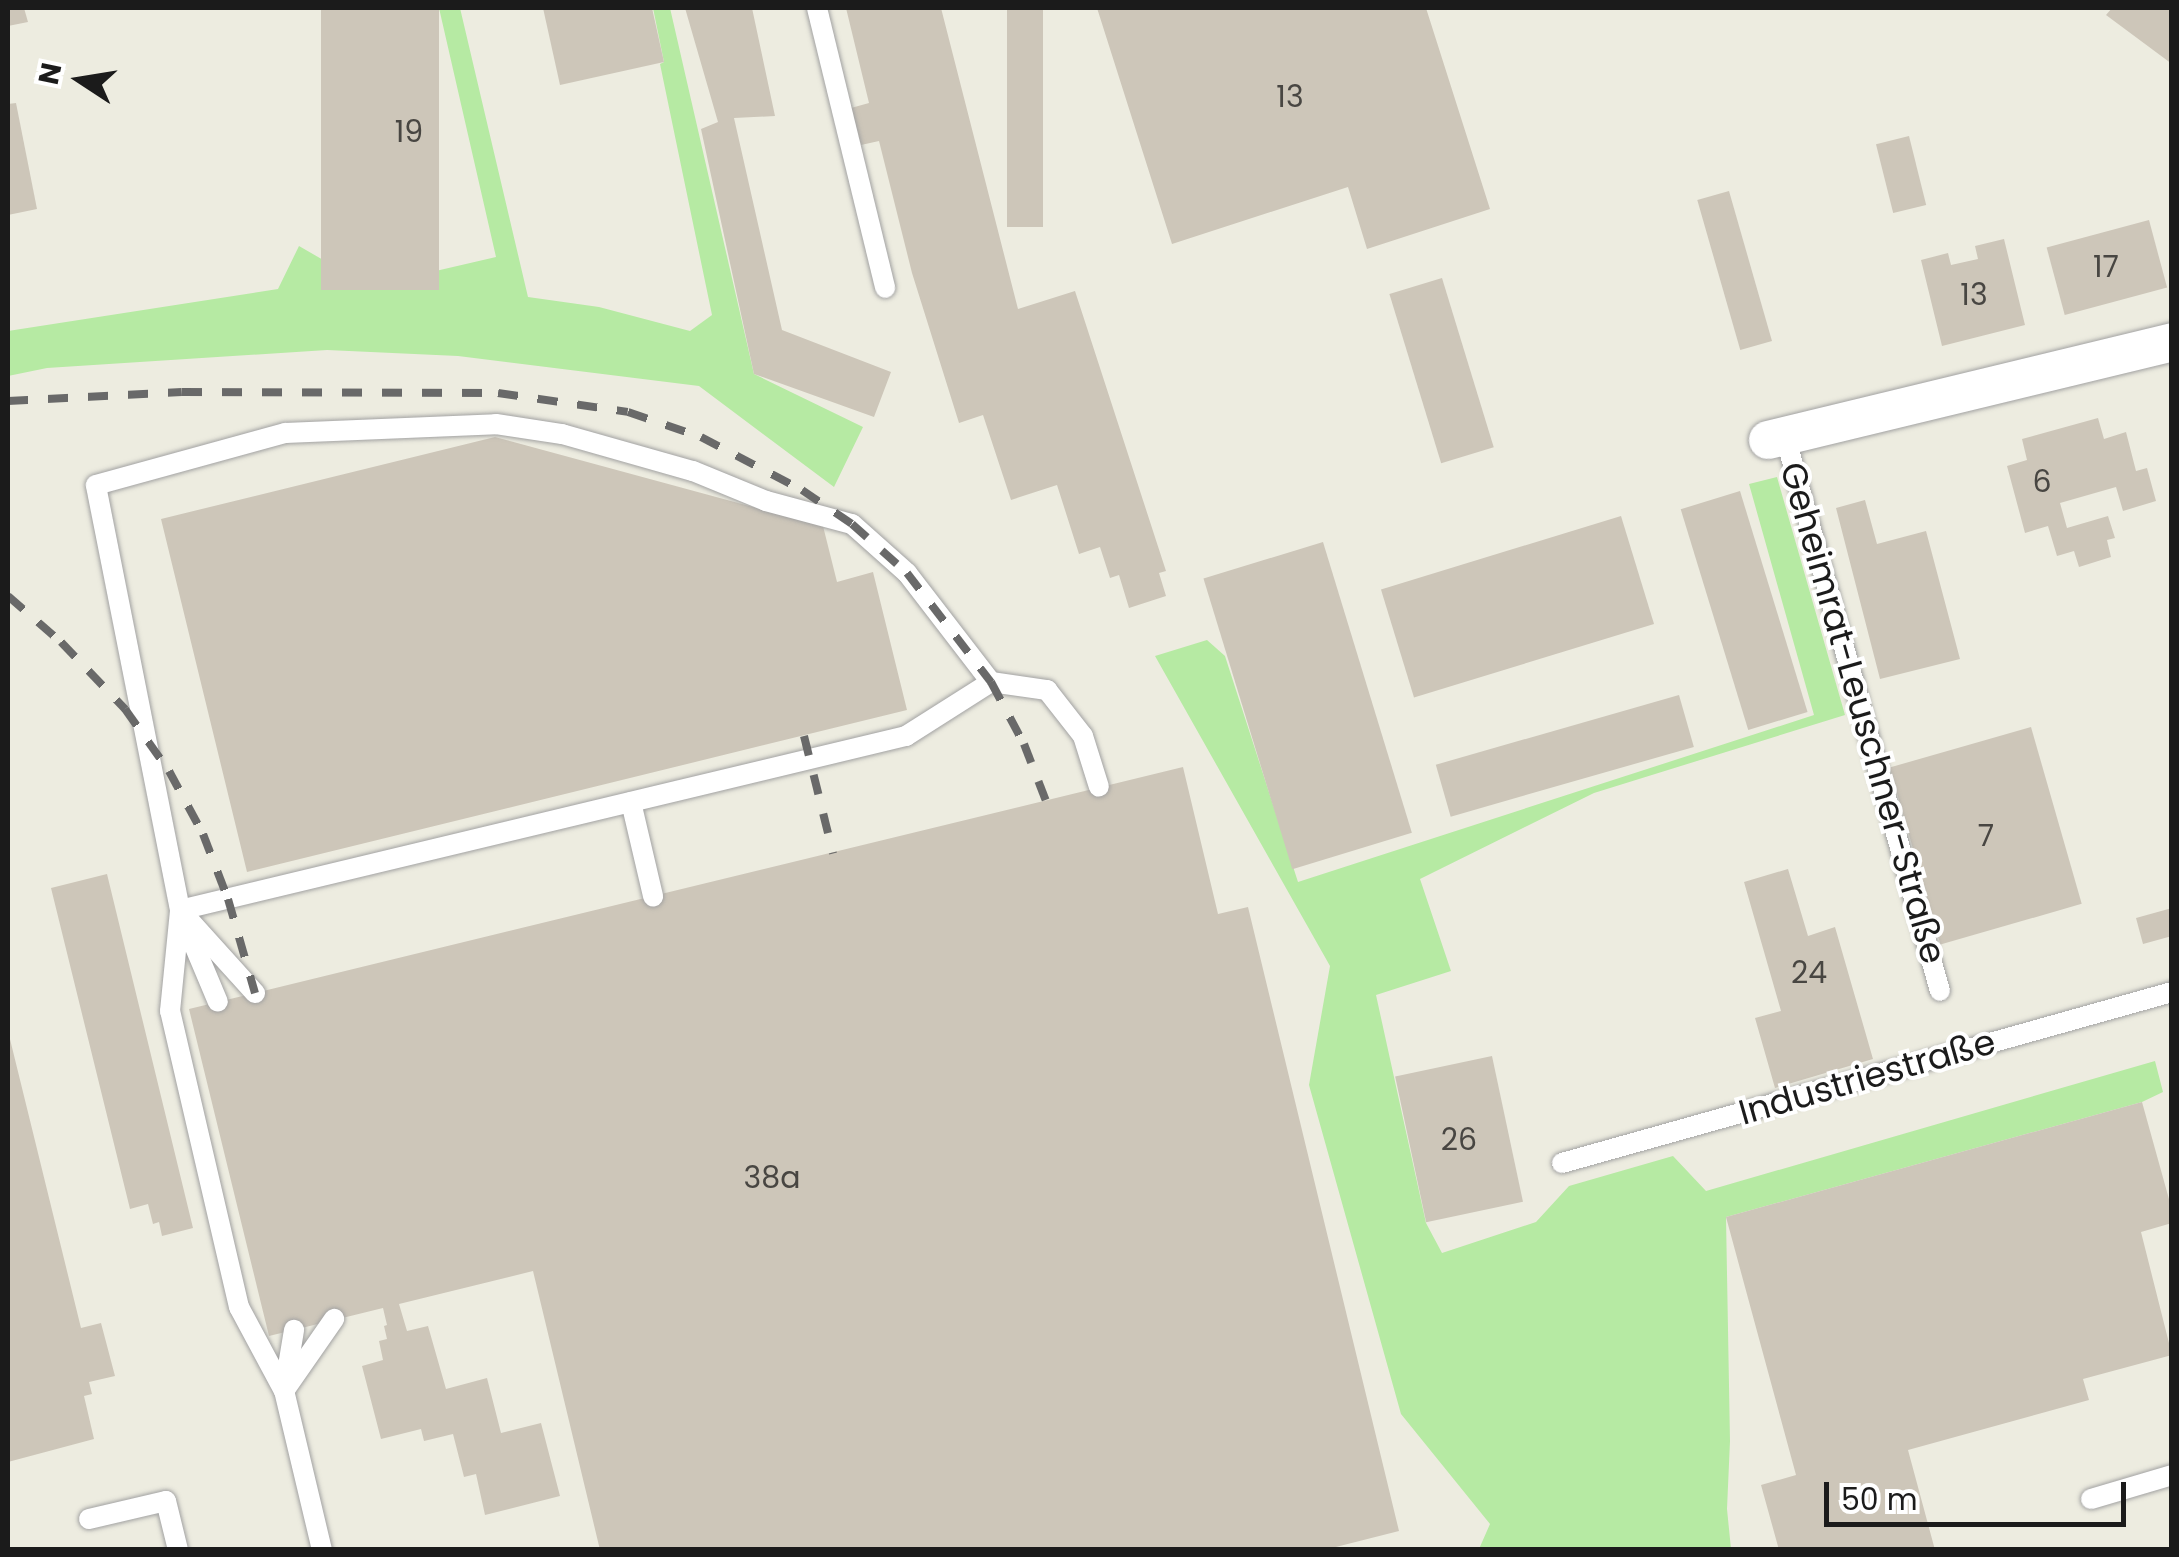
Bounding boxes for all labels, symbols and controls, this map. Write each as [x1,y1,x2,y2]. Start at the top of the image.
north arrow [30,30,130,130]
text: N [29,59,71,88]
house number: 13 [1276,79,1304,115]
house number: 19 [395,114,423,150]
house number: 17 [2093,249,2119,285]
house number: 13 [1960,277,1988,313]
street label: Geheimrat-Leuschner-Straße [1771,458,1955,968]
house number: 6 [2032,464,2052,500]
house number: 7 [1978,818,1994,854]
house number: 24 [1791,955,1827,991]
street label: Industriestraße [1734,1020,2000,1134]
house number: 26 [1441,1122,1477,1158]
house number: 38a [744,1160,800,1196]
scale bar [1829,1462,2132,1524]
text: 50 m [1841,1478,1918,1521]

